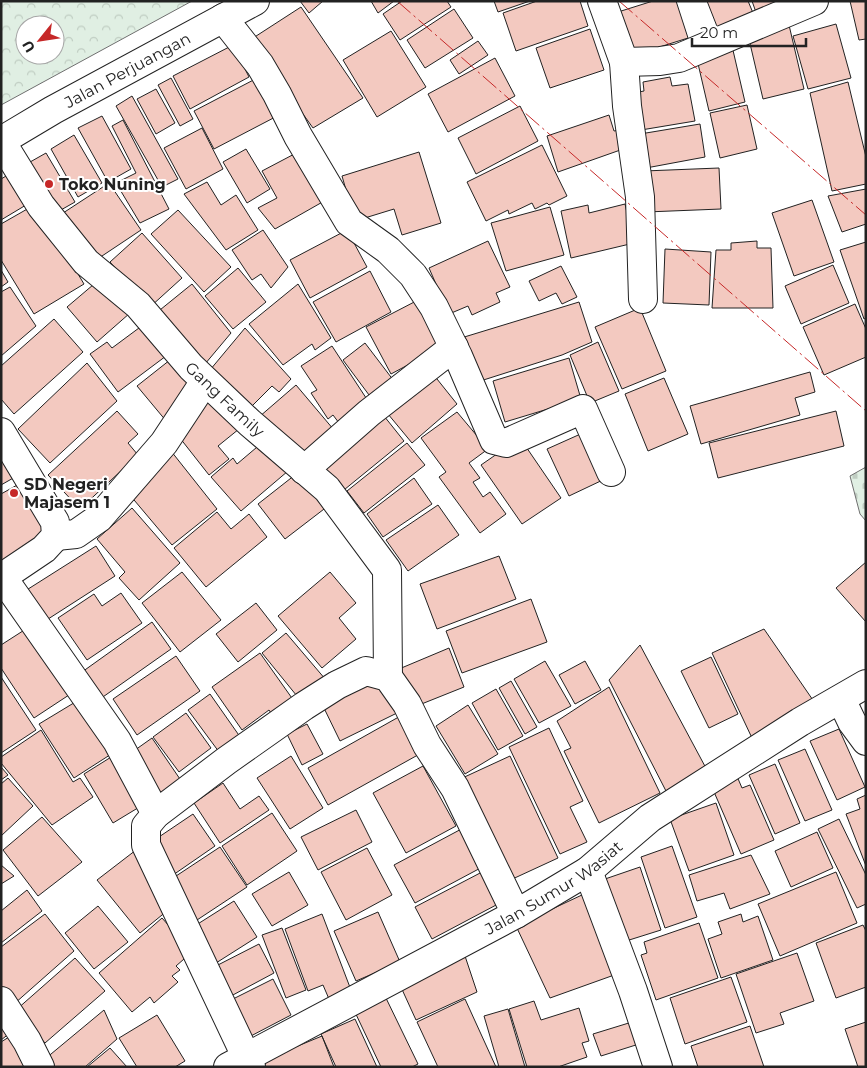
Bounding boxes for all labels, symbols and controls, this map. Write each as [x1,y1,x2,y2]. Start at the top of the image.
north arrow [15,15,65,65]
scale bar [692,15,806,47]
text: 20 m [700,23,738,42]
street label: Jalan Perjuangan [60,29,194,112]
text: U [18,37,39,56]
place label: Toko Nuning [59,175,166,194]
marker: Toko Nuning [43,178,55,190]
street label: Gang Family [181,358,268,441]
place label: SD Negeri Majasem 1 [24,475,110,512]
marker: SD Negeri Majasem 1 [8,487,20,499]
street label: Jalan Sumur Wasiat [481,837,627,939]

